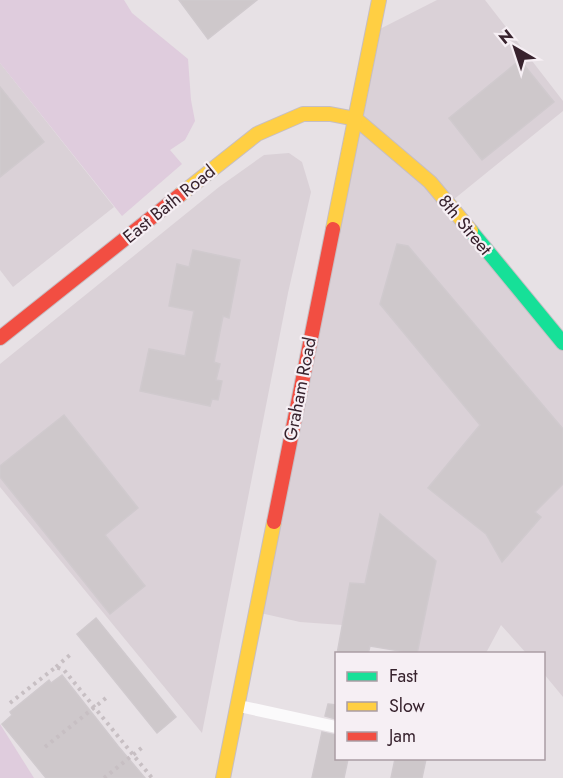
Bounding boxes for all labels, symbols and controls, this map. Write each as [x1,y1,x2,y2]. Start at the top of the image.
north arrow [485,18,545,78]
text: N [494,24,518,50]
street label: East Bath Road [117,159,221,249]
street label: 8th Street [432,189,499,261]
street label: Graham Road [277,335,323,443]
legend [335,652,545,760]
text: Fast [389,663,418,689]
text: Slow [389,693,426,719]
text: Jam [387,723,416,749]

